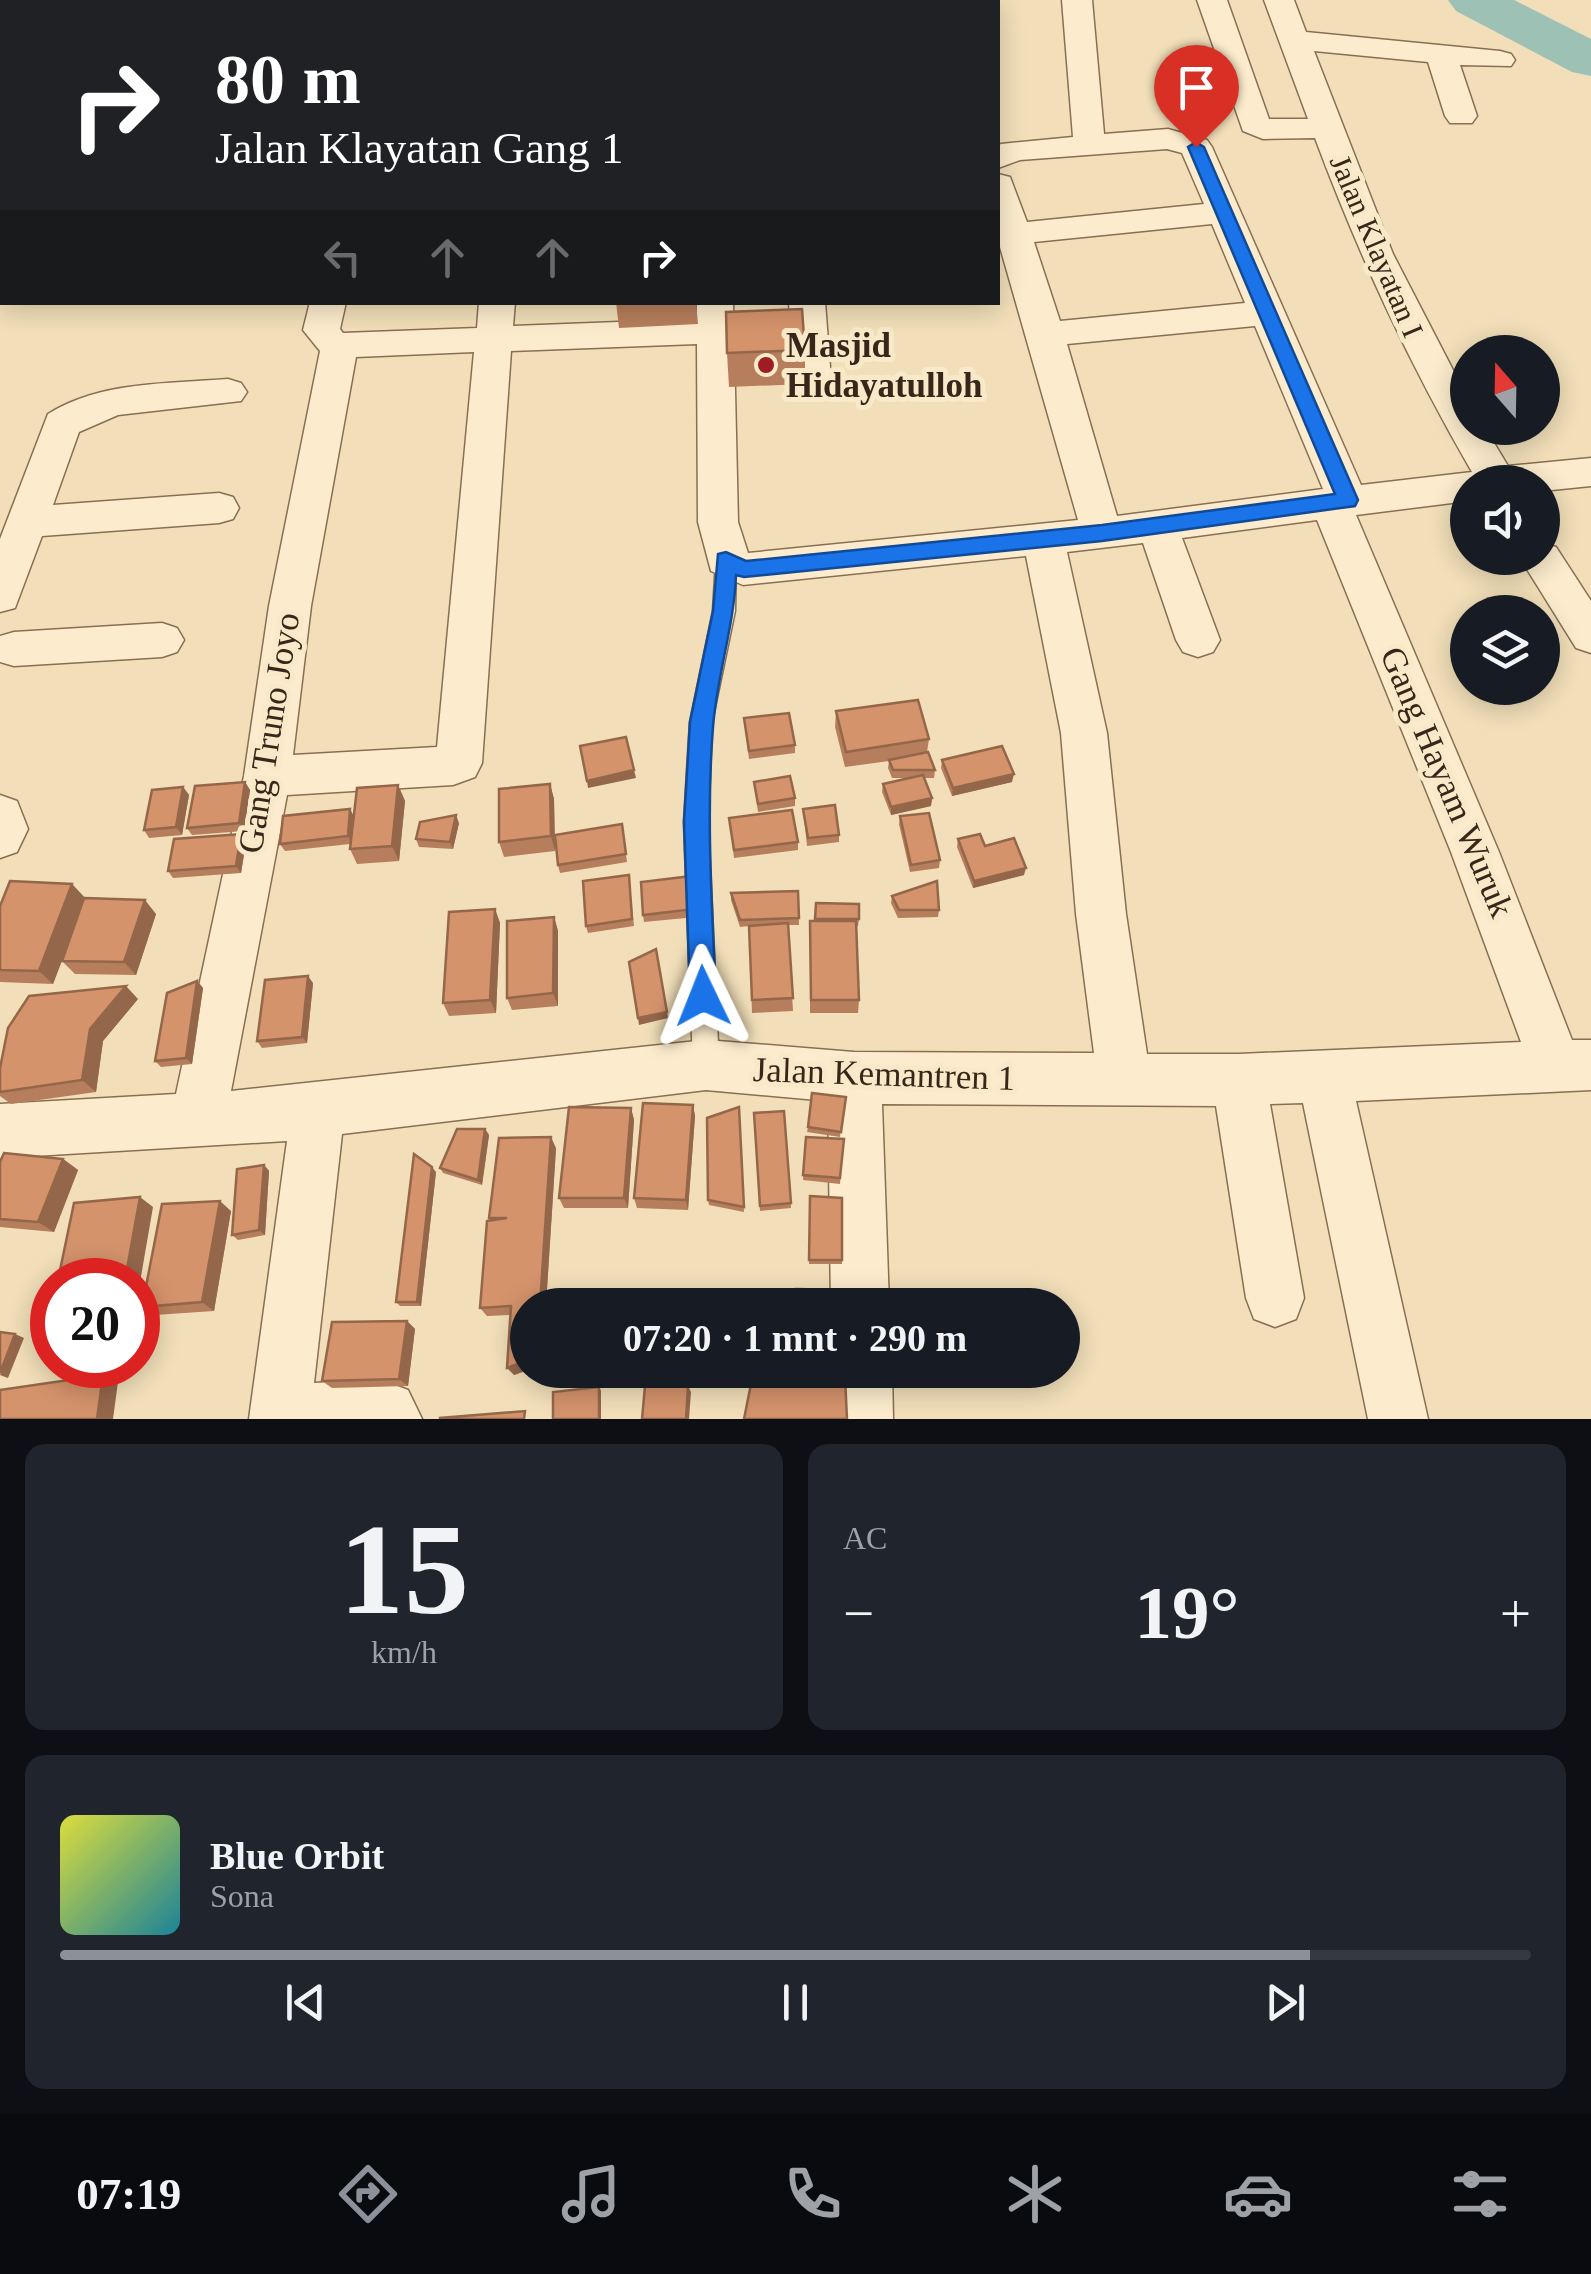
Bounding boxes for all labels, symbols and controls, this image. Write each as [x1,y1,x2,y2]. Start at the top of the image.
icon: right [50,40,180,170]
text: 80 m [215,41,361,118]
pin [1154,45,1239,148]
icon: arrive [1169,60,1224,115]
text: Jalan Klayatan Gang 1 [215,123,624,173]
street label: Jalan Klayatan I [1324,150,1430,342]
icon: left [315,230,370,285]
icon: ahead [420,230,475,285]
icon: ahead [525,230,580,285]
icon: right [630,230,685,285]
place label: Masjid Hidayatulloh [786,326,982,405]
north arrow [1450,335,1560,445]
map controls [1450,335,1560,705]
marker: Masjid Hidayatulloh [755,354,777,376]
button: sound [1450,465,1560,575]
button: layers [1450,595,1560,705]
street label: Gang Truno Joyo [231,610,307,856]
street label: Gang Hayam Wuruk [1372,641,1522,923]
position arrow [651,944,755,1048]
street label: Jalan Kemantren 1 [752,1050,1016,1098]
speed limit sign: 20 [30,1258,160,1388]
text: 07:20 · 1 mnt · 290 m [623,1317,967,1359]
text: 15 [339,1497,469,1641]
text: AC [843,1520,887,1556]
text: 19° [1135,1571,1240,1654]
text: − [843,1583,874,1644]
text: + [1500,1583,1531,1644]
text: km/h [371,1634,437,1670]
text: Blue Orbit [210,1835,384,1877]
text: Sona [210,1878,274,1914]
icon: previous [278,1975,333,2030]
icon: pause [768,1975,823,2030]
icon: next [1258,1975,1313,2030]
icon: directions [333,2159,403,2229]
icon: music [556,2159,626,2229]
icon: phone [778,2159,848,2229]
icon: climate [1000,2159,1070,2229]
icon: car [1223,2159,1293,2229]
icon: filters [1445,2159,1515,2229]
text: 07:19 [76,2169,181,2219]

